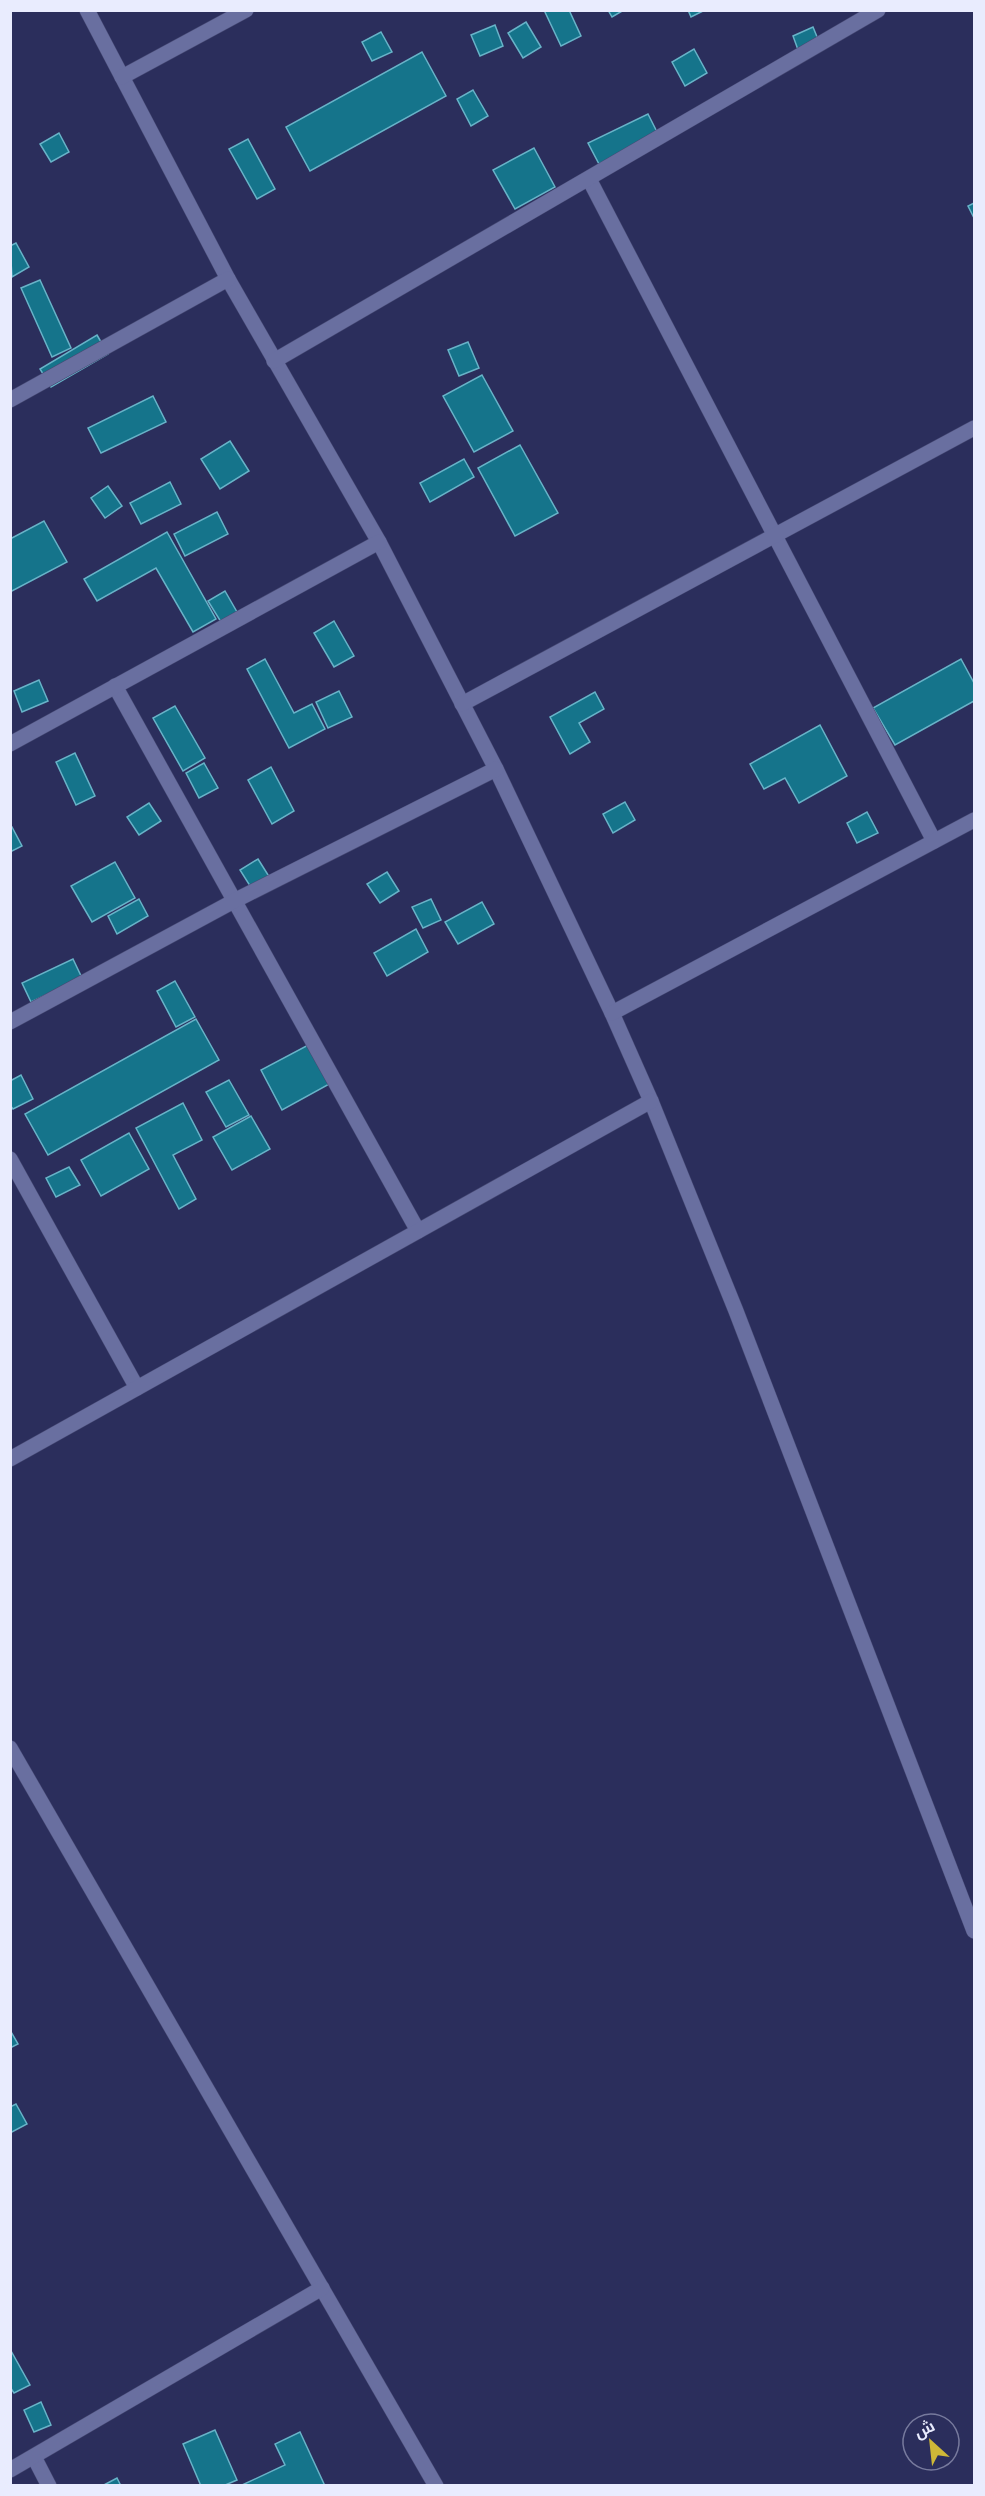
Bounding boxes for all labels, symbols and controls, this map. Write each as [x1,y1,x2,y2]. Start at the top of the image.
north arrow [901,2412,961,2472]
text: ش [911,2416,938,2443]

